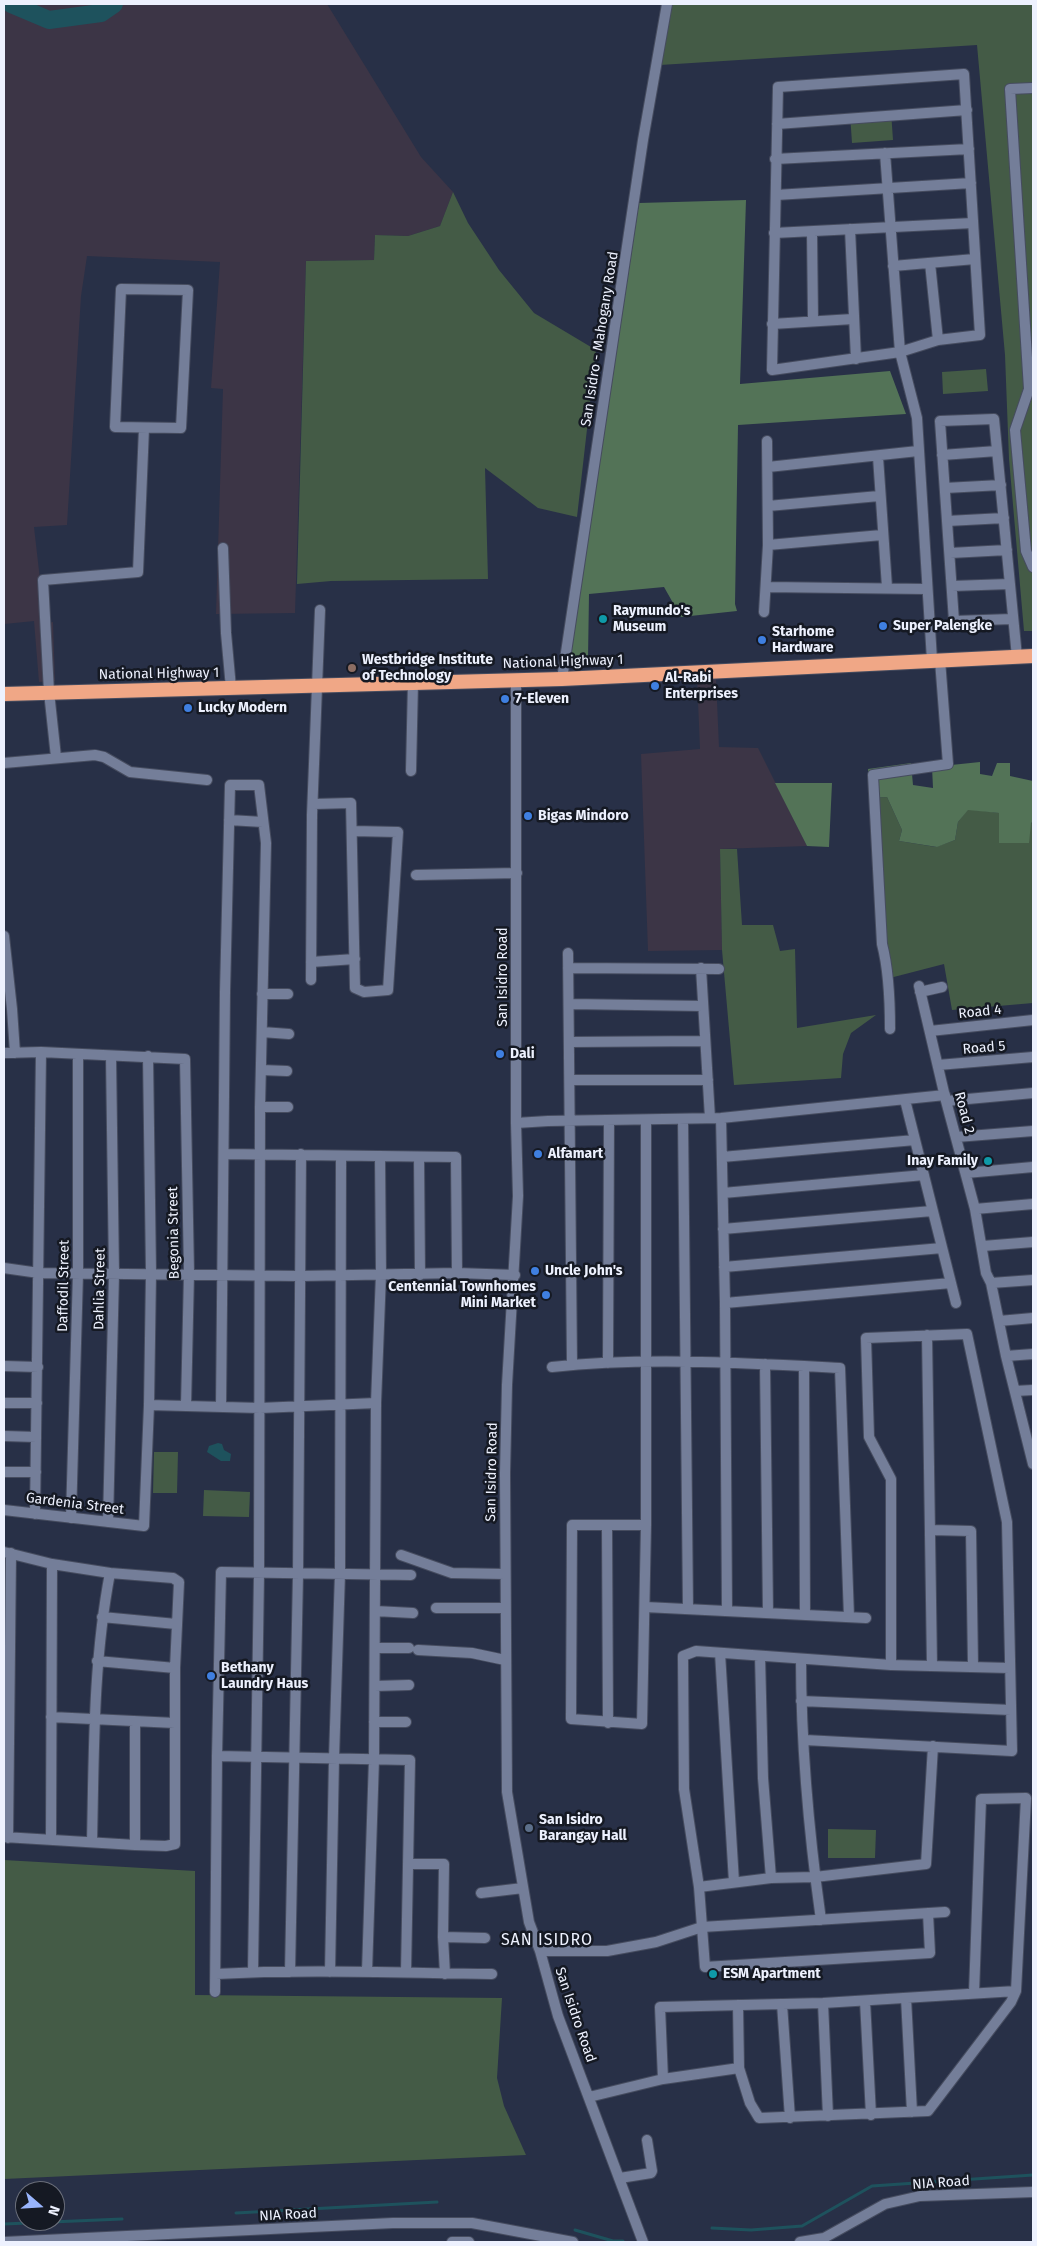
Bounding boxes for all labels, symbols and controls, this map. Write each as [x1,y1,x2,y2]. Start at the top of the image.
street label: San Isidro - Mahogany Road [578,250,622,428]
place label: Raymundo's Museum [613,603,691,636]
marker: Raymundo's Museum [597,613,609,625]
place label: Super Palengke [893,618,992,634]
marker: Super Palengke [877,620,889,632]
place label: Starhome Hardware [772,624,834,656]
marker: Starhome Hardware [756,634,768,646]
street label: National Highway 1 [502,651,624,673]
place label: Westbridge Institute of Technology [362,652,493,684]
marker: Westbridge Institute of Technology [346,662,358,674]
street label: National Highway 1 [98,665,220,683]
place label: Al-Rabi Enterprises [665,670,738,702]
marker: Al-Rabi Enterprises [649,680,661,692]
place label: 7-Eleven [515,691,569,707]
marker: 7-Eleven [499,693,511,705]
place label: Lucky Modern [198,700,287,716]
marker: Lucky Modern [182,702,194,714]
place label: Bigas Mindoro [538,808,629,824]
marker: Bigas Mindoro [522,810,534,822]
street label: San Isidro Road [495,927,511,1027]
street label: Road 4 [958,1001,1002,1023]
street label: Road 5 [962,1038,1006,1058]
place label: Dali [510,1046,535,1062]
marker: Dali [494,1048,506,1060]
street label: Road 2 [950,1090,978,1136]
place label: Alfamart [548,1146,603,1162]
marker: Alfamart [532,1148,544,1160]
place label: Inay Family [907,1153,978,1169]
marker: Inay Family [982,1155,994,1167]
street label: Begonia Street [165,1186,183,1280]
street label: Daffodil Street [55,1240,73,1332]
street label: Dahlia Street [91,1248,109,1330]
place label: Uncle John's [545,1263,623,1279]
marker: Uncle John's [529,1265,541,1277]
place label: Centennial Townhomes Mini Market [388,1279,536,1311]
marker: Centennial Townhomes Mini Market [540,1289,552,1301]
street label: San Isidro Road [483,1422,501,1522]
street label: Gardenia Street [25,1490,125,1518]
place label: Bethany Laundry Haus [221,1660,308,1692]
marker: Bethany Laundry Haus [205,1670,217,1682]
place label: San Isidro Barangay Hall [539,1812,627,1844]
marker: San Isidro Barangay Hall [523,1822,535,1834]
district label: SAN ISIDRO [500,1931,594,1951]
street label: San Isidro Road [551,1965,599,2065]
place label: ESM Apartment [723,1966,821,1982]
marker: ESM Apartment [707,1968,719,1980]
street label: NIA Road [912,2173,970,2193]
north arrow [15,2181,65,2231]
text: N [44,2204,63,2218]
street label: NIA Road [259,2205,317,2225]

